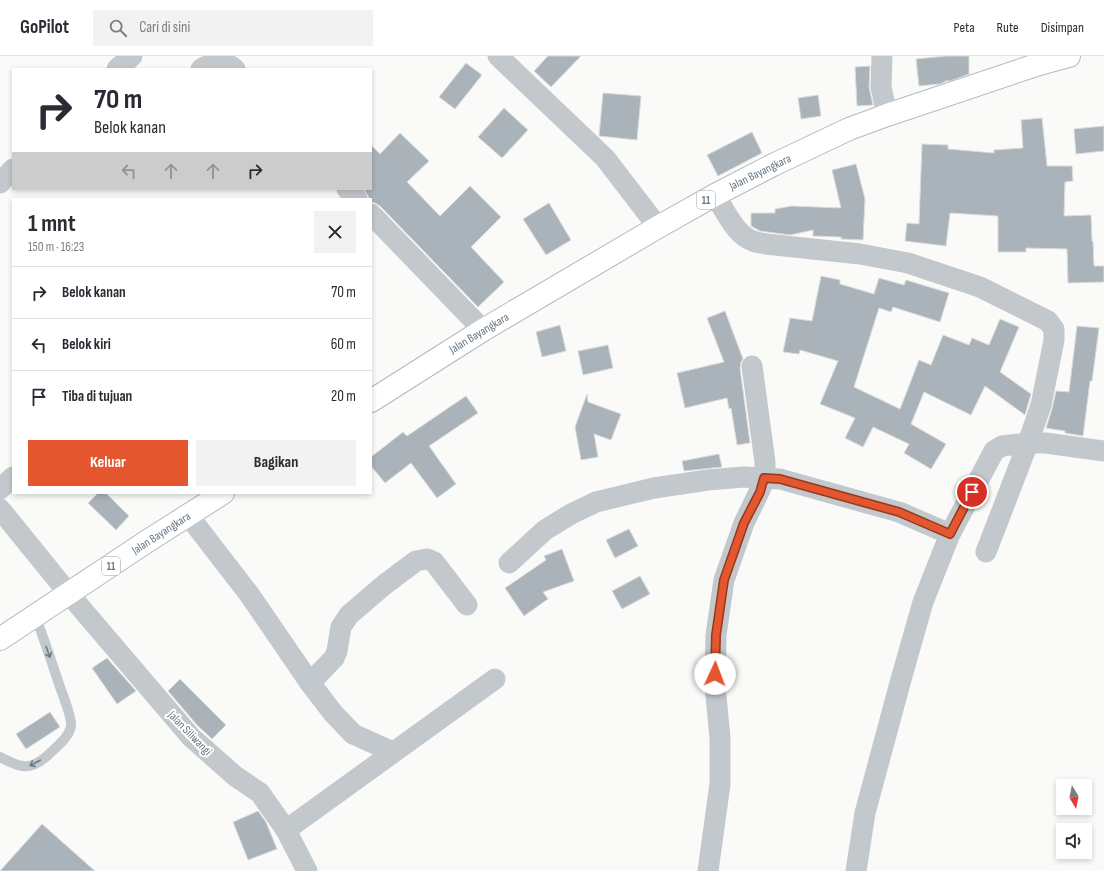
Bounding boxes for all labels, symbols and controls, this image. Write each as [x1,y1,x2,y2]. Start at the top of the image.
search box [93,10,373,46]
text: GoPilot [20,16,69,39]
icon: search [107,17,129,39]
text: Cari di sini [139,18,190,37]
text: Peta [954,19,975,36]
text: Rute [997,19,1019,36]
text: Disimpan [1041,19,1084,36]
text: 70 m [94,83,142,116]
icon: right [28,84,80,136]
text: Belok kanan [94,117,166,138]
street label: Jalan Bayangkara [726,151,794,194]
icon: left [118,160,140,182]
icon: ahead [160,160,182,182]
icon: ahead [202,160,224,182]
icon: right [244,160,266,182]
road number: 11 [697,191,715,209]
text: 1 mnt [28,209,76,238]
button: close [314,211,356,253]
text: 150 m · 16:23 [28,239,84,255]
icon: right [28,282,50,304]
text: Belok kanan [62,283,126,302]
text: 70 m [331,283,356,302]
street label: Jalan Bayangkara [446,310,512,358]
icon: left [28,334,50,356]
text: Belok kiri [62,335,111,354]
text: 60 m [331,335,356,354]
icon: arrive [28,386,50,408]
text: Tiba di tujuan [62,387,132,406]
text: 20 m [331,387,356,406]
button: Keluar [28,440,188,486]
button: Bagikan [196,440,356,486]
pin [955,475,989,509]
icon: arrive [961,481,983,503]
street label: Jalan Bayangkara [128,509,194,558]
road number: 11 [102,557,120,575]
one-way arrow [45,646,52,659]
position arrow [694,653,736,695]
street label: Jalan Siliwangi [164,707,215,759]
one-way arrow [30,760,42,767]
north arrow [1056,779,1092,815]
map controls [1056,779,1092,859]
button: sound [1056,823,1092,859]

